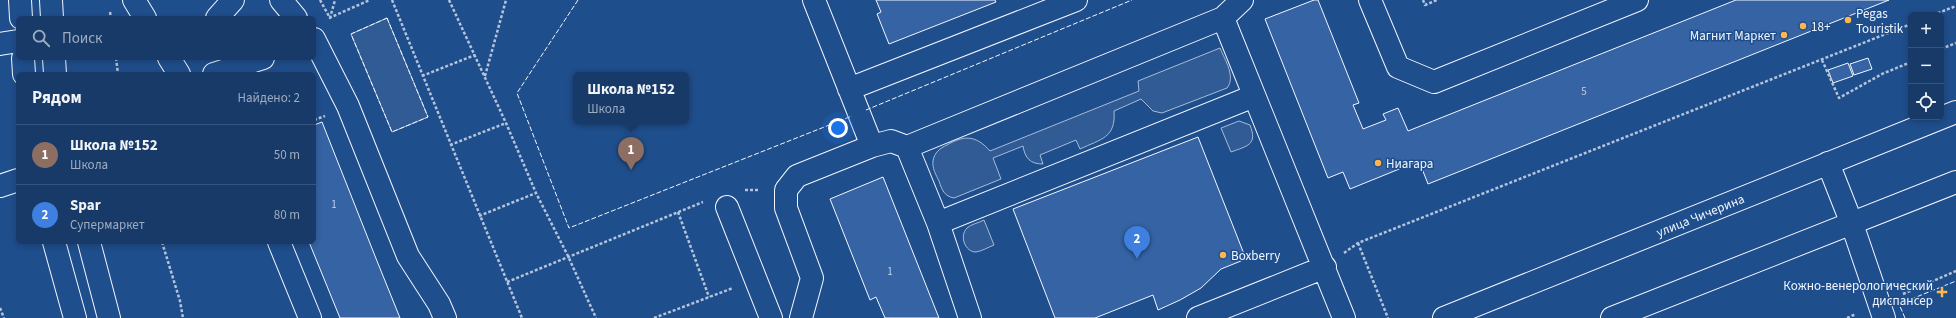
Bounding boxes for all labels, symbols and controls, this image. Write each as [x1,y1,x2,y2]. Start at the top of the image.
place label: Pegas Touristik [1856,5,1904,38]
map controls [1908,12,1944,120]
button: + [1908,12,1944,48]
marker: Pegas Touristik [1843,15,1853,25]
search box [16,16,316,60]
place label: 18+ [1811,18,1831,36]
marker: 18+ [1798,21,1808,31]
icon: search [30,27,52,49]
place label: Магнит Маркет [1690,27,1776,45]
text: Поиск [62,28,103,49]
marker: Магнит Маркет [1779,30,1789,40]
button: − [1908,48,1944,84]
popup [573,72,689,124]
text: Школа №152 [587,79,675,100]
house number: 5 [1581,84,1587,99]
button: locate [1908,84,1944,120]
text: Рядом [32,86,82,110]
text: Найдено: 2 [238,89,300,107]
text: Школа [587,100,625,118]
your location [828,118,848,138]
text: Школа №152 [70,135,158,156]
pin: 1 [618,137,644,170]
text: 1 [42,146,48,164]
text: 50 m [274,146,300,164]
place label: Ниагара [1386,155,1433,173]
text: Школа [70,156,108,174]
marker: Ниагара [1373,158,1383,168]
street label: улица Чичерина [1654,190,1747,242]
text: Spar [70,195,101,216]
house number: 1 [331,197,337,212]
text: 2 [42,206,48,224]
text: 80 m [274,206,300,224]
text: Супермаркет [70,216,145,234]
pin: 2 [1124,226,1150,259]
place label: Boxberry [1231,247,1280,265]
marker: Boxberry [1218,250,1228,260]
house number: 1 [887,264,893,279]
place label: Кожно-венерологический диспансер [1783,277,1933,310]
marker: Кожно-венерологический диспансер [1936,286,1948,298]

